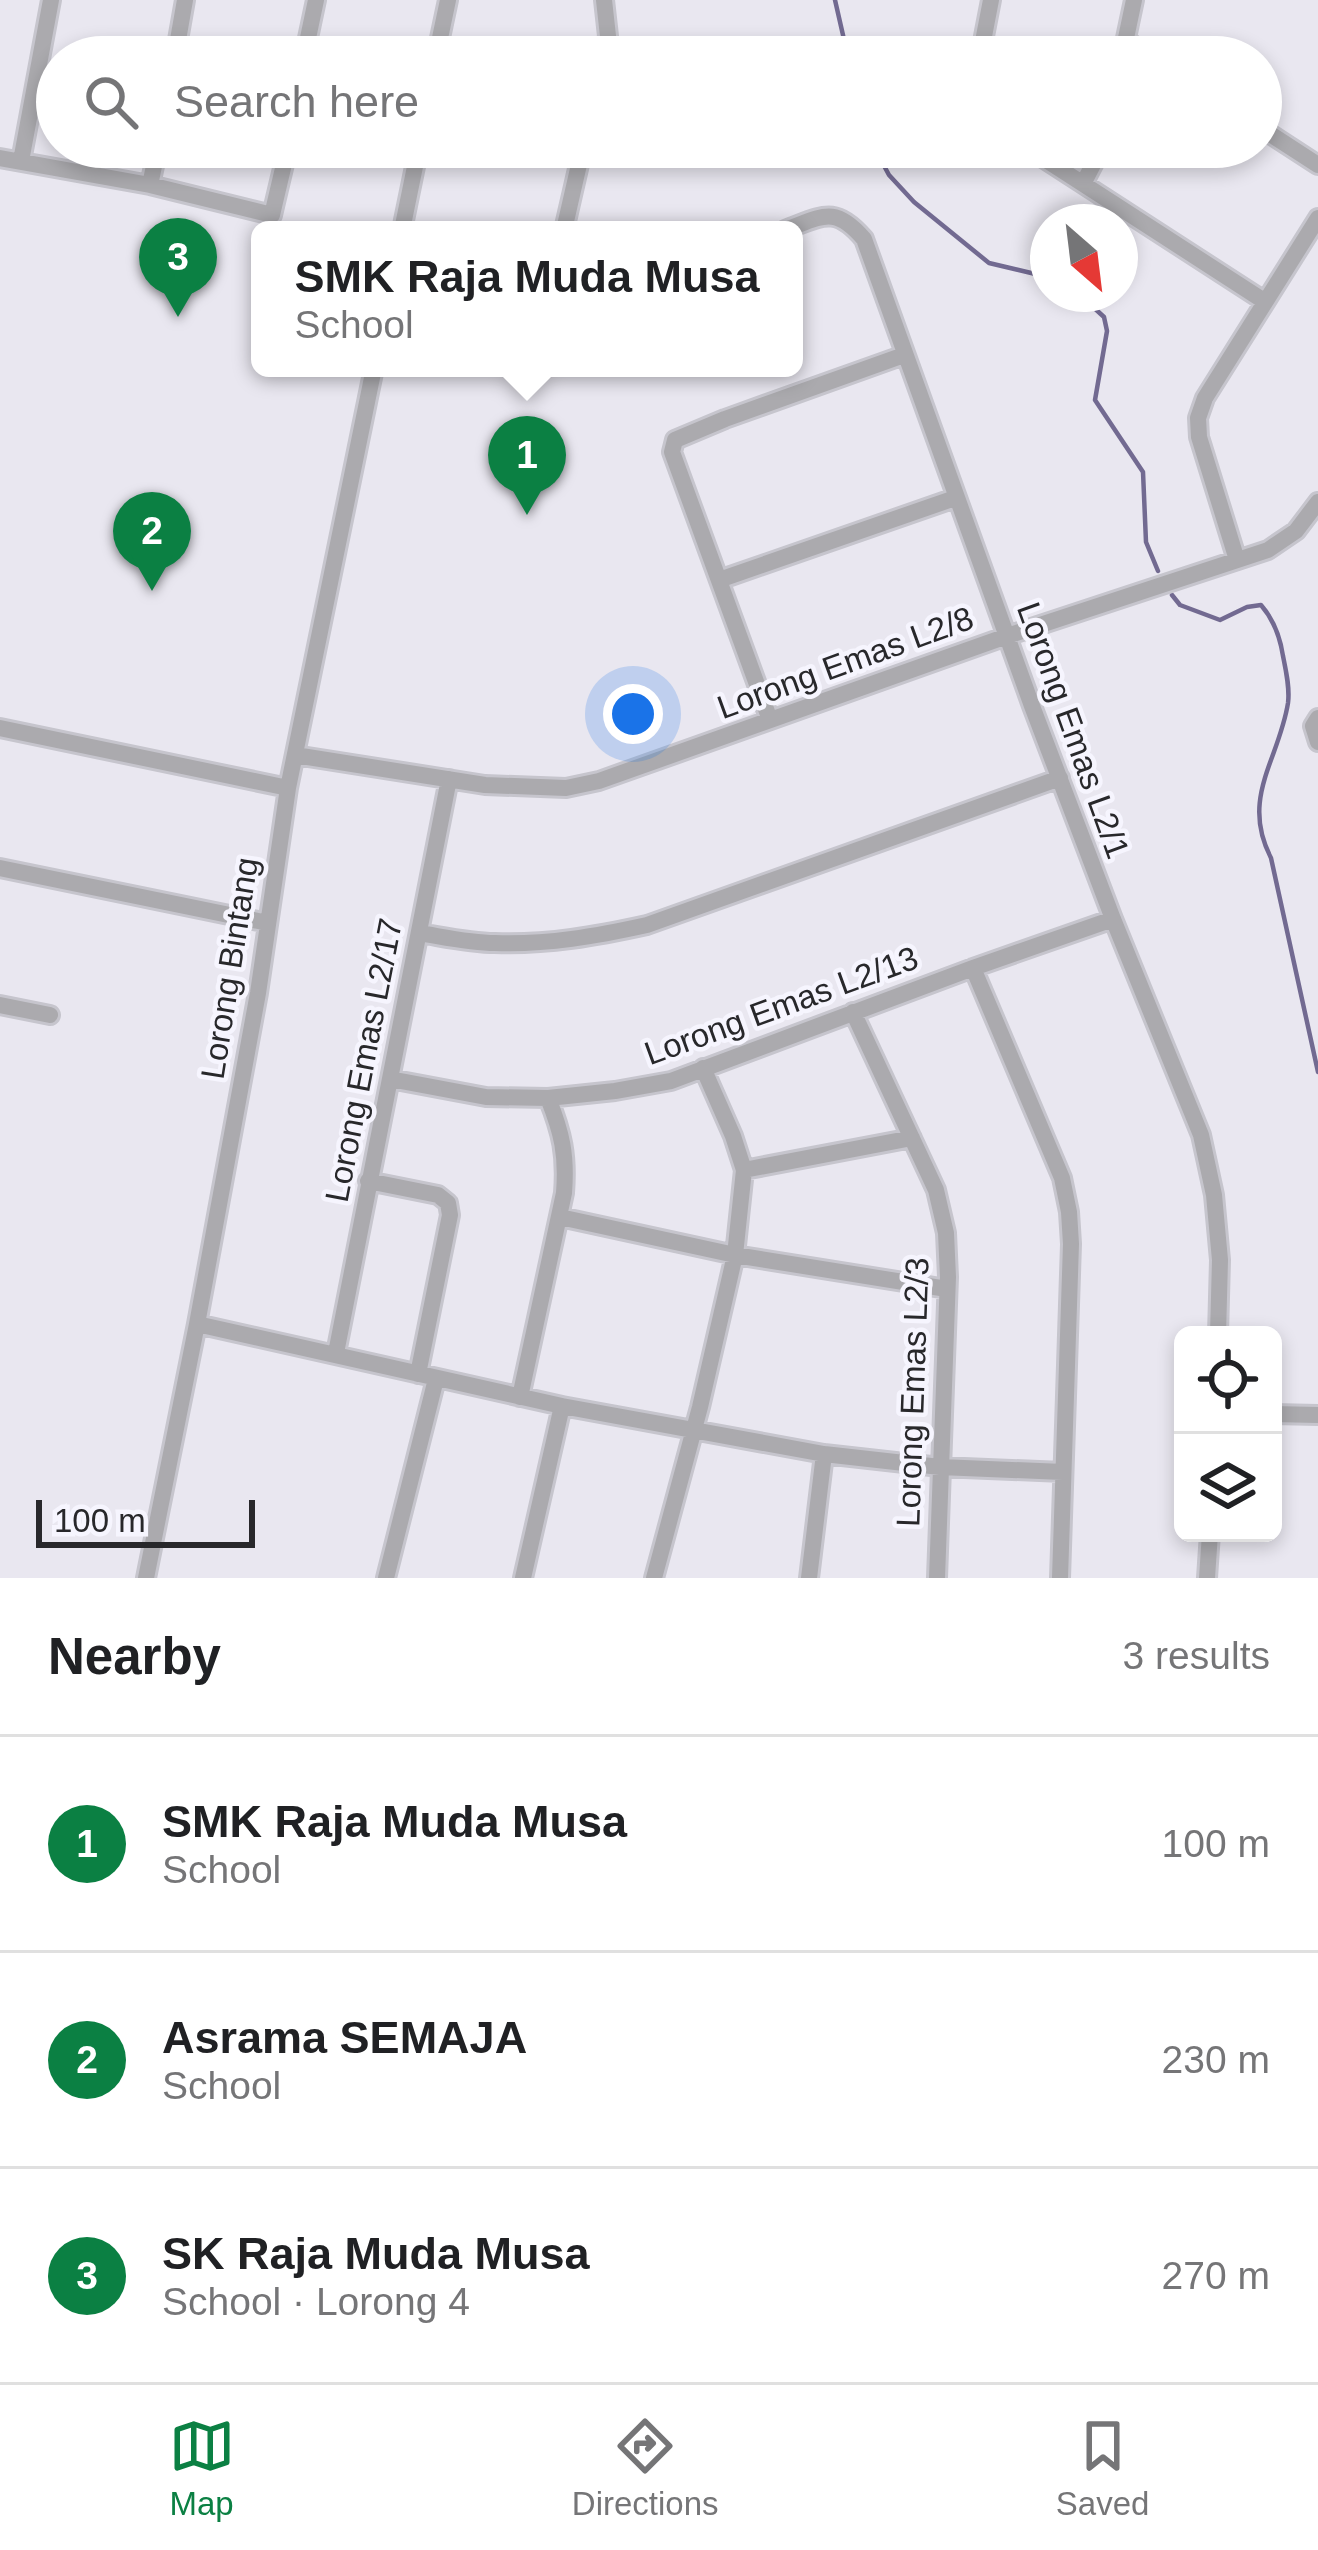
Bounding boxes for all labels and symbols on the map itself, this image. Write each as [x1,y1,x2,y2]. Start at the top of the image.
north arrow [1030,204,1138,312]
pin: 3 [139,218,217,317]
pin: 1 [488,416,566,515]
pin: 2 [113,492,191,591]
street label: Lorong Emas L2/1 [1010,597,1137,863]
street label: Lorong Emas L2/8 [712,599,978,726]
your location [603,684,663,744]
street label: Lorong Bintang [194,855,265,1082]
street label: Lorong Emas L2/17 [318,915,409,1205]
street label: Lorong Emas L2/13 [640,939,923,1072]
street label: Lorong Emas L2/3 [889,1257,936,1527]
scale bar [36,1494,255,1547]

